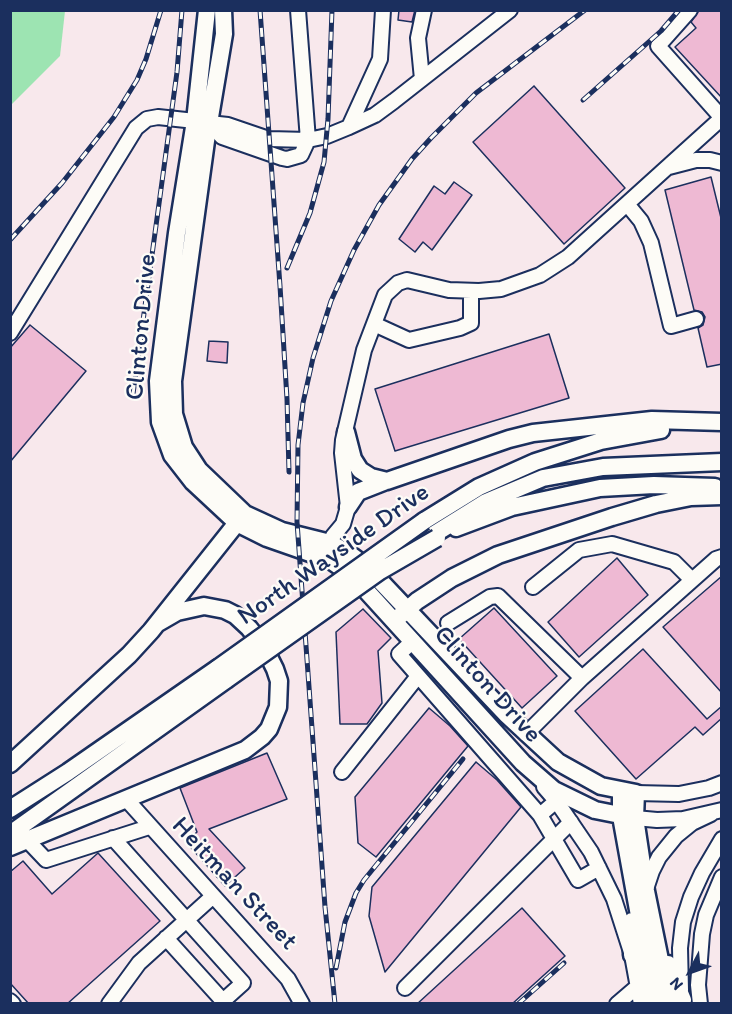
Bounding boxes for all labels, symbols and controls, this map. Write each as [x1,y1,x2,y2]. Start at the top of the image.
street label: Clinton Drive [120,253,164,401]
street label: North Wayside Drive [232,477,436,633]
street label: Clinton Drive [426,620,548,750]
street label: Heitman Street [164,811,304,957]
north arrow [660,942,720,1002]
text: N [665,974,687,994]

